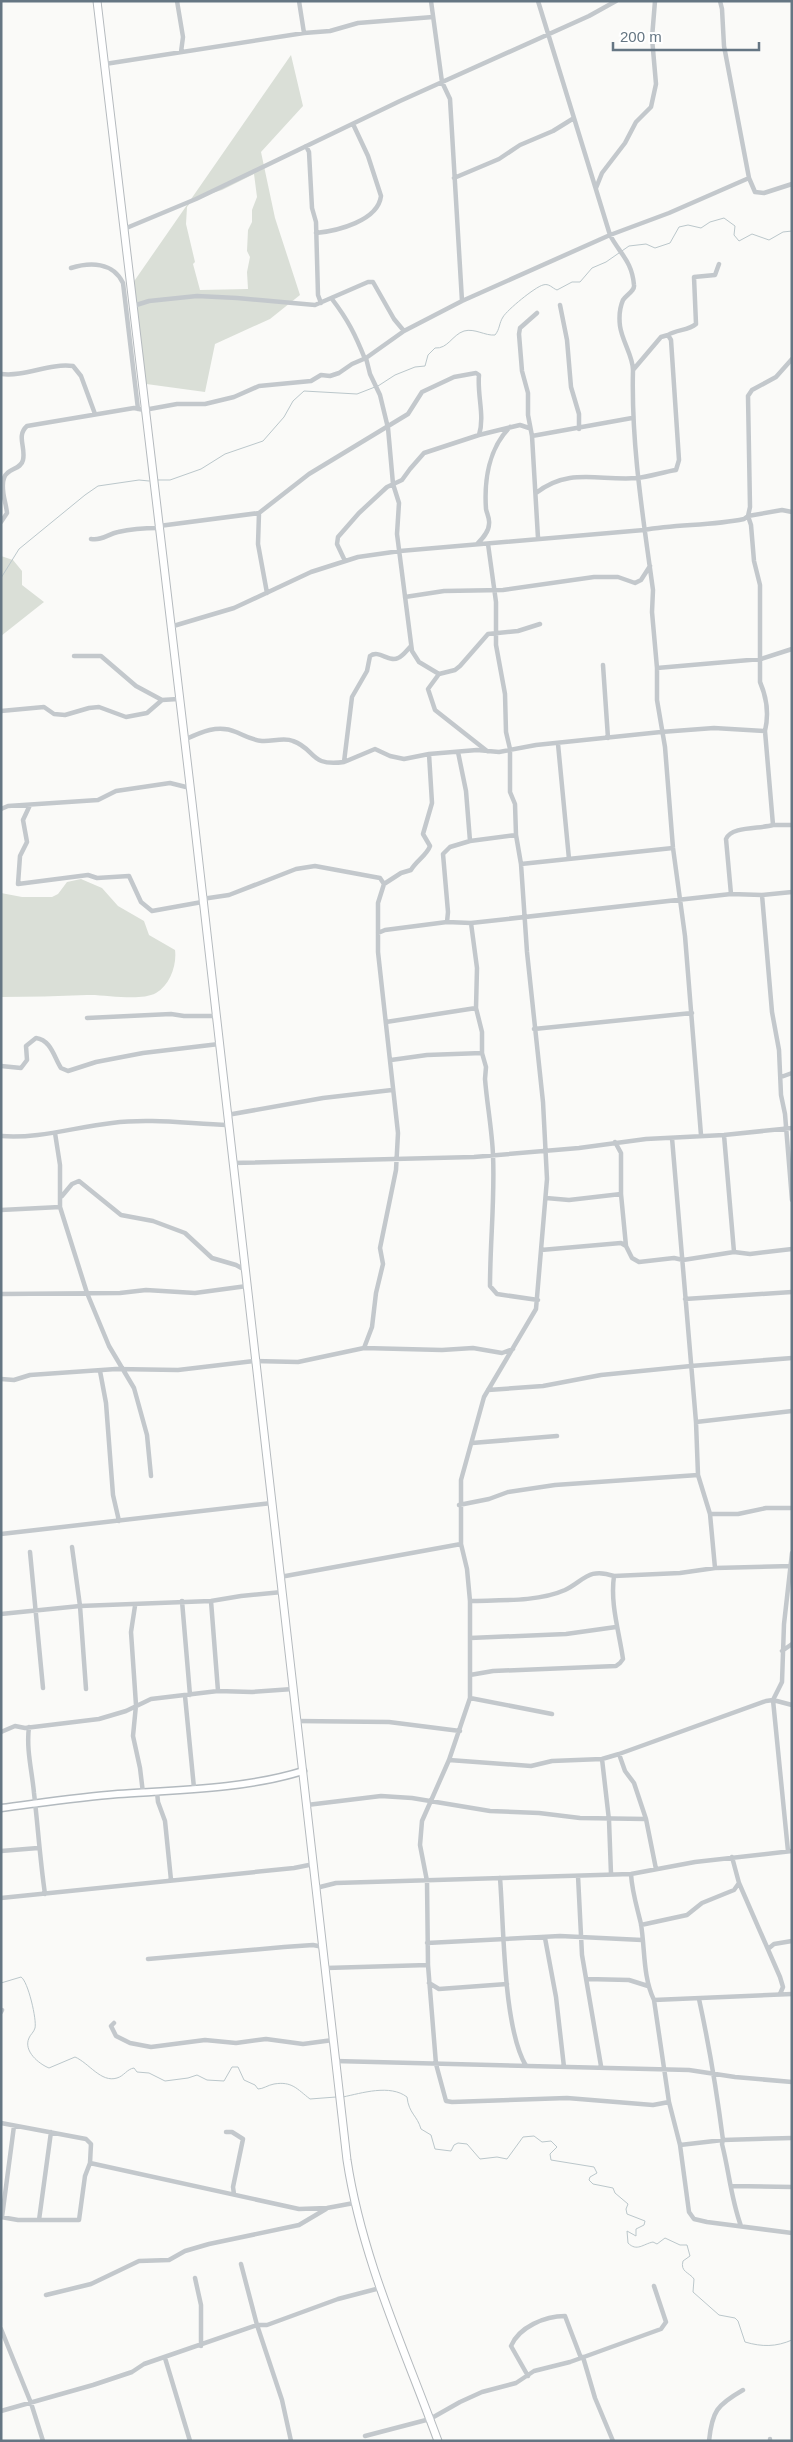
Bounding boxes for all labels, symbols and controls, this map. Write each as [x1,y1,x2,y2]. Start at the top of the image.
scale bar [613,20,759,52]
text: 200 m [620,28,662,45]

